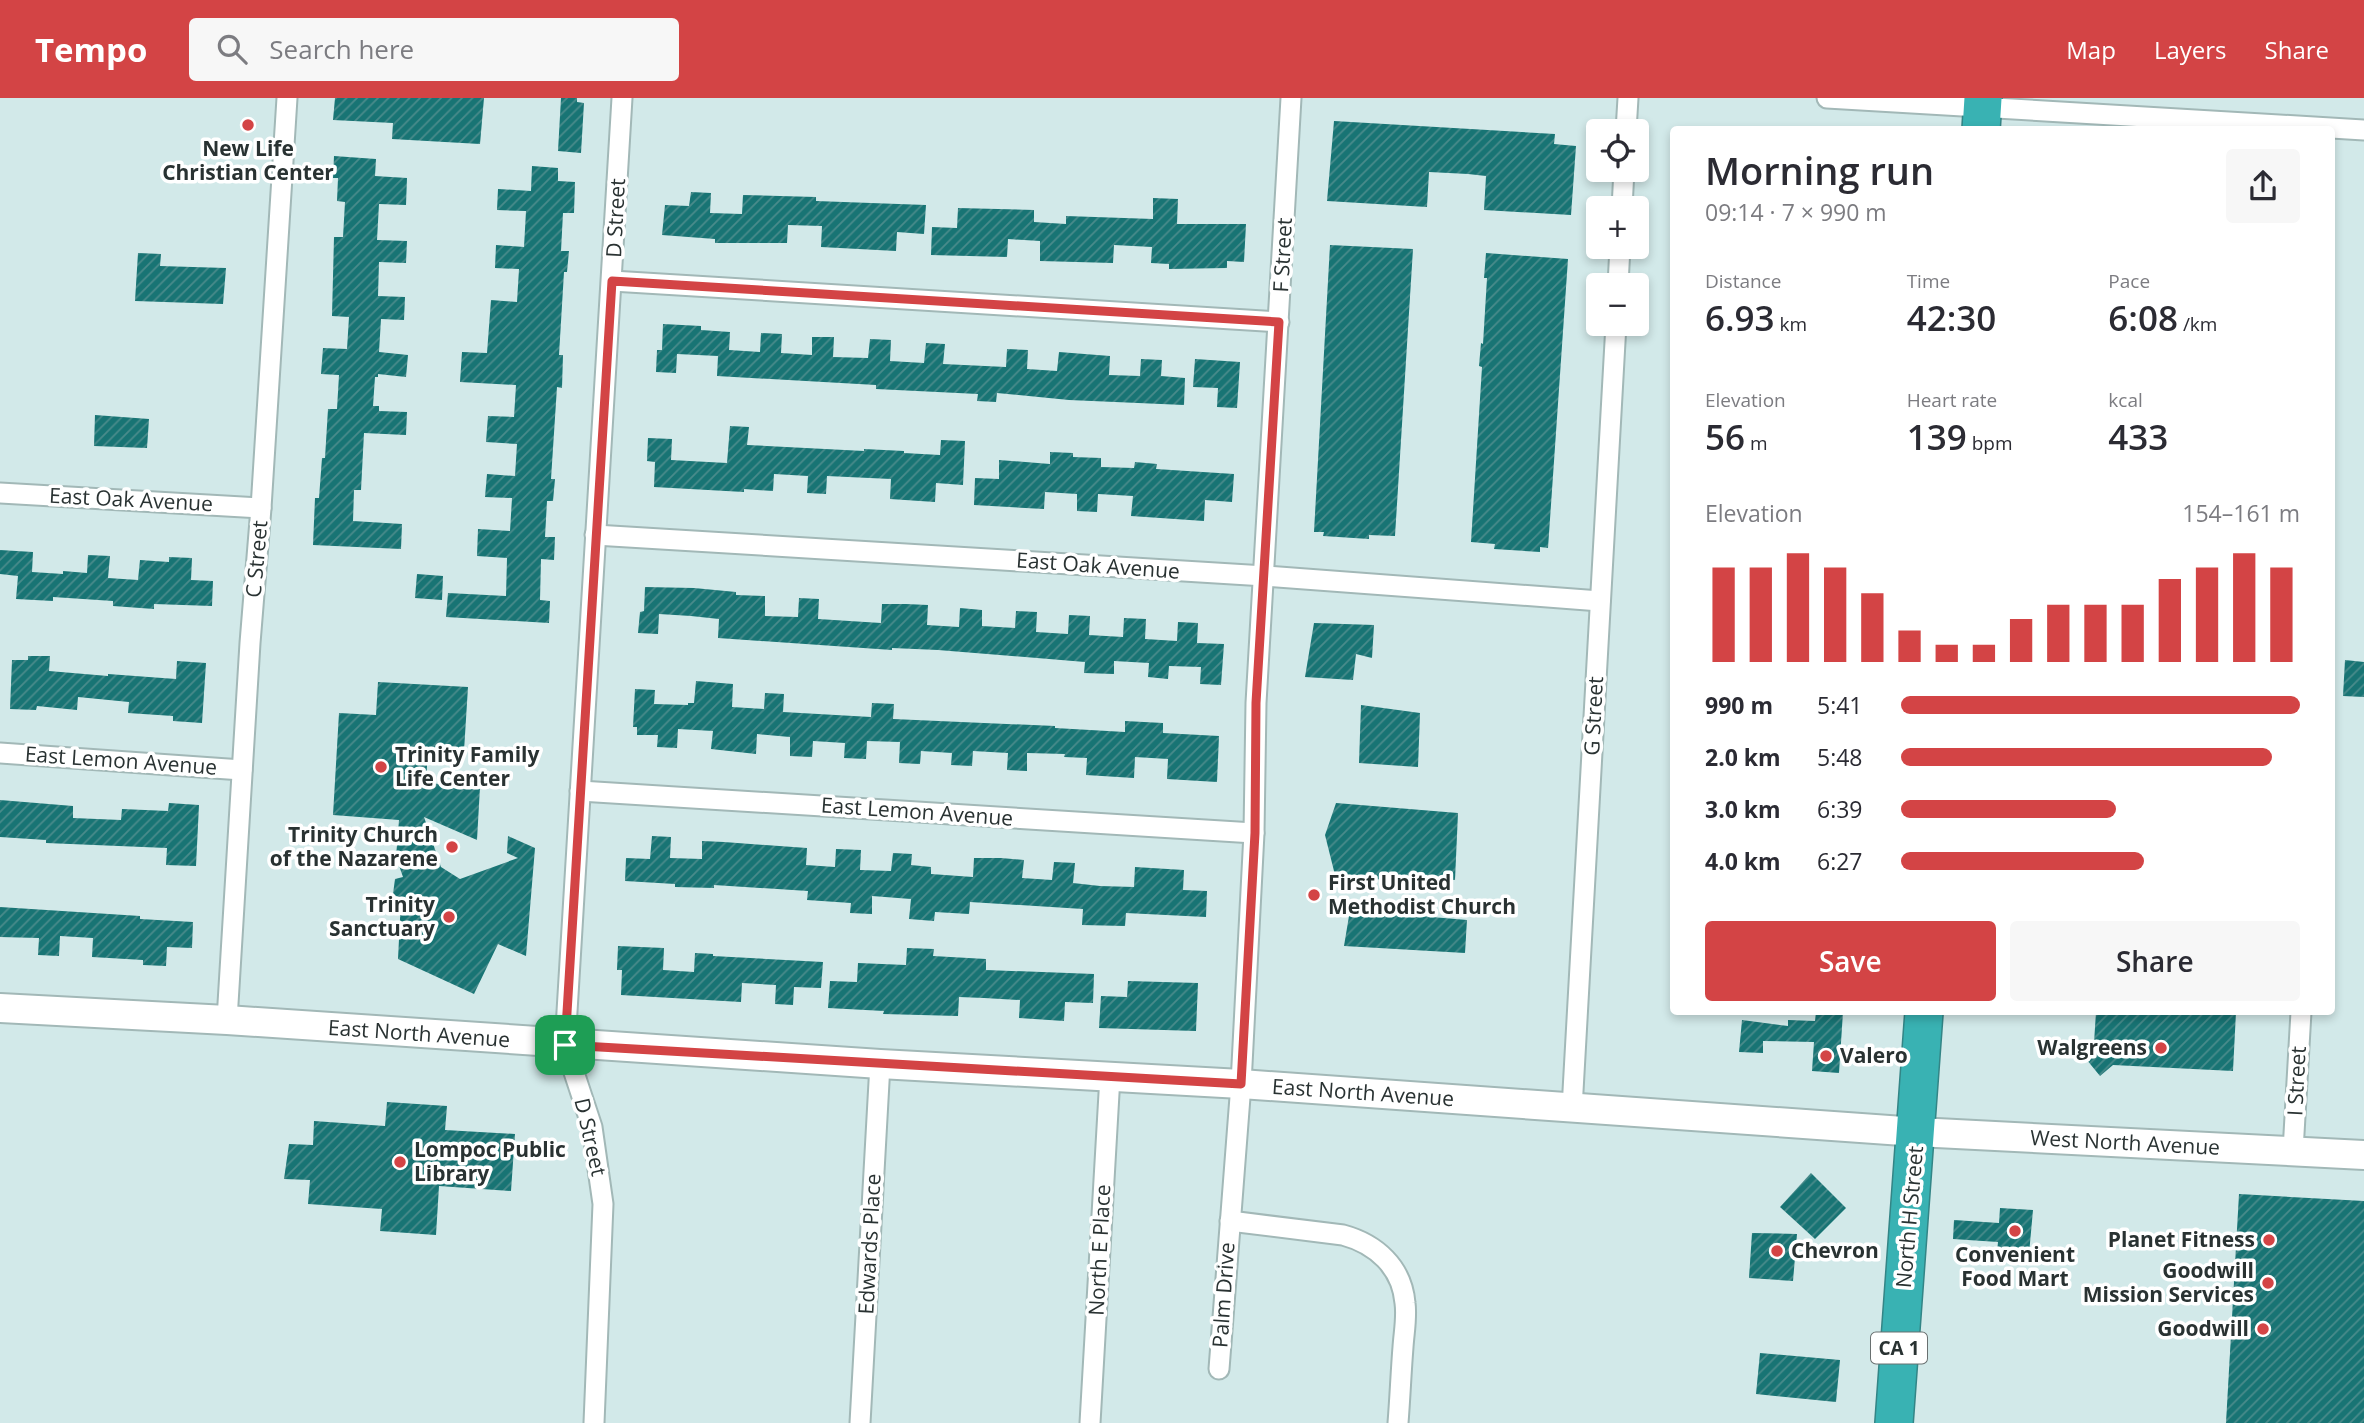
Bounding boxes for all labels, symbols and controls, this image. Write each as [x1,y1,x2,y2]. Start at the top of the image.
search box [189,18,679,81]
text: Tempo [35,27,147,72]
icon: search [213,30,251,68]
text: Search here [269,31,414,67]
text: Map [2066,33,2116,66]
text: Layers [2154,33,2227,66]
text: Share [2265,33,2329,66]
marker: New Life Christian Center [240,117,256,133]
map controls [1586,119,1649,336]
button: locate [1586,119,1649,182]
place label: New Life Christian Center [162,134,334,186]
text: Morning run [1705,144,1934,196]
button: share [2226,149,2300,223]
street label: D Street [599,178,631,258]
button: + [1586,196,1649,259]
text: 09:14 · 7 × 990 m [1705,196,1887,228]
street label: F Street [1266,217,1298,293]
text: Distance [1705,268,1781,294]
text: Time [1907,268,1950,294]
text: Pace [2108,268,2150,294]
button: − [1586,273,1649,336]
text: 6.93 [1705,294,1775,341]
text: 42:30 [1907,294,1996,341]
text: 6:08 [2108,294,2178,341]
text: km [1775,311,1807,337]
text: /km [2178,311,2217,337]
text: Elevation [1705,387,1786,413]
text: Heart rate [1907,387,1997,413]
text: kcal [2108,387,2143,413]
text: 56 [1705,413,1745,460]
text: 139 [1907,413,1967,460]
text: 433 [2108,413,2168,460]
text: m [1745,430,1768,456]
text: bpm [1967,430,2012,456]
street label: East Oak Avenue [48,481,214,517]
text: Elevation [1705,497,1803,529]
text: 154–161 m [2182,497,2300,529]
street label: C Street [239,519,273,599]
street label: East Oak Avenue [1015,545,1181,585]
street label: G Street [1577,676,1609,756]
text: 990 m [1705,689,1773,721]
text: 5:41 [1817,689,1863,721]
street label: East Lemon Avenue [24,739,218,781]
place label: Trinity Family Life Center [395,740,539,792]
text: 2.0 km [1705,741,1781,773]
text: 5:48 [1817,741,1863,773]
marker: Trinity Family Life Center [373,759,389,775]
street label: East Lemon Avenue [820,790,1014,832]
text: 3.0 km [1705,793,1781,825]
text: 6:39 [1817,793,1863,825]
place label: Trinity Church of the Nazarene [270,820,438,872]
marker: Trinity Church of the Nazarene [444,839,460,855]
text: 4.0 km [1705,845,1781,877]
text: 6:27 [1817,845,1863,877]
place label: First United Methodist Church [1328,868,1516,920]
marker: First United Methodist Church [1306,887,1322,903]
place label: Trinity Sanctuary [329,890,435,942]
marker: Trinity Sanctuary [441,909,457,925]
button: Save [1705,921,1996,1001]
button: Share [2010,921,2300,1001]
street label: East North Avenue [327,1013,511,1053]
pin [535,1015,595,1075]
icon: arrive [546,1026,584,1064]
place label: Walgreens [2037,1033,2147,1061]
marker: Walgreens [2153,1040,2169,1056]
place label: Valero [1840,1041,1908,1069]
street label: I Street [2280,1045,2312,1117]
marker: Valero [1818,1048,1834,1064]
street label: East North Avenue [1271,1072,1455,1112]
street label: D Street [568,1095,614,1179]
street label: West North Avenue [2029,1123,2221,1161]
place label: Lompoc Public Library [414,1135,566,1187]
street label: North H Street [1889,1145,1929,1289]
marker: Lompoc Public Library [392,1154,408,1170]
street label: Edwards Place [851,1173,887,1315]
street label: North E Place [1082,1184,1116,1316]
marker: Convenient Food Mart [2007,1223,2023,1239]
place label: Planet Fitness [2108,1225,2255,1253]
marker: Planet Fitness [2261,1232,2277,1248]
place label: Chevron [1791,1236,1879,1264]
place label: Convenient Food Mart [1955,1240,2075,1292]
street label: Palm Drive [1205,1241,1241,1349]
marker: Chevron [1769,1243,1785,1259]
place label: Goodwill Mission Services [2083,1256,2254,1308]
marker: Goodwill Mission Services [2260,1275,2276,1291]
place label: Goodwill [2157,1314,2249,1342]
marker: Goodwill [2255,1321,2271,1337]
road number: CA 1 [1871,1332,1927,1364]

